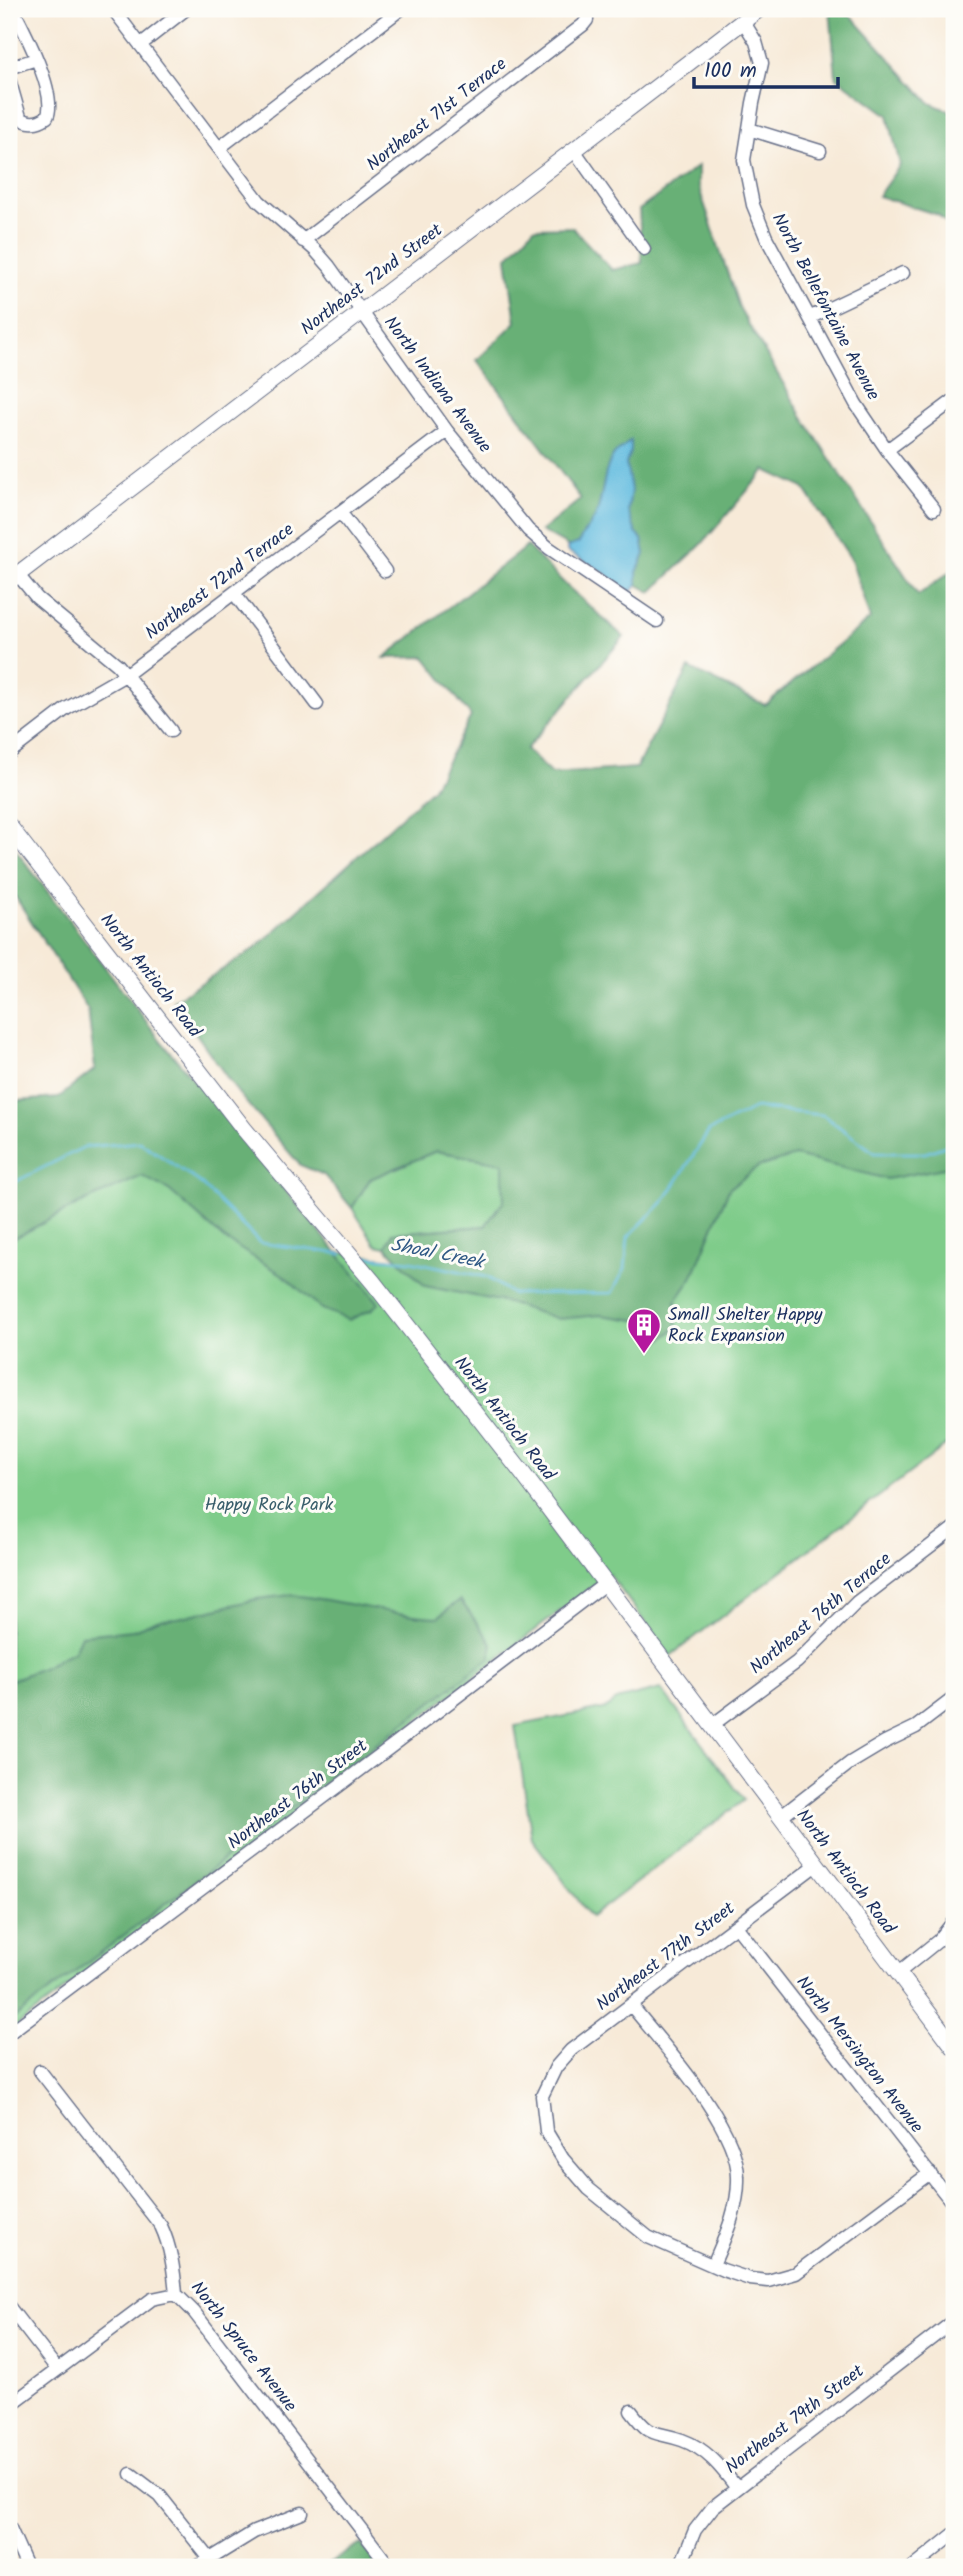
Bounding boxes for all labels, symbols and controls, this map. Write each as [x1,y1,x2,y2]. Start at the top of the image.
scale bar [694,46,837,90]
street label: Northeast 71st Terrace [361,51,513,179]
text: 100 m [704,55,757,88]
street label: North Bellefontaine Avenue [763,208,887,406]
street label: Northeast 72nd Street [295,216,450,343]
street label: North Indiana Avenue [376,310,498,460]
street label: Northeast 72nd Terrace [139,516,301,648]
street label: North Antioch Road [92,908,209,1045]
water label: Shoal Creek [388,1230,489,1278]
place label: Small Shelter Happy Rock Expansion [668,1301,823,1351]
building icon: Small Shelter Happy Rock Expansion [625,1306,663,1355]
street label: North Antioch Road [446,1351,563,1488]
park label: Happy Rock Park [205,1491,334,1520]
street label: Northeast 76th Terrace [744,1546,898,1682]
street label: Northeast 76th Street [222,1732,375,1857]
street label: North Antioch Road [788,1803,903,1942]
street label: Northeast 77th Street [590,1894,742,2019]
street label: North Mersington Avenue [788,1970,930,2140]
street label: North Spruce Avenue [183,2275,303,2419]
street label: Northeast 79th Street [719,2357,872,2482]

